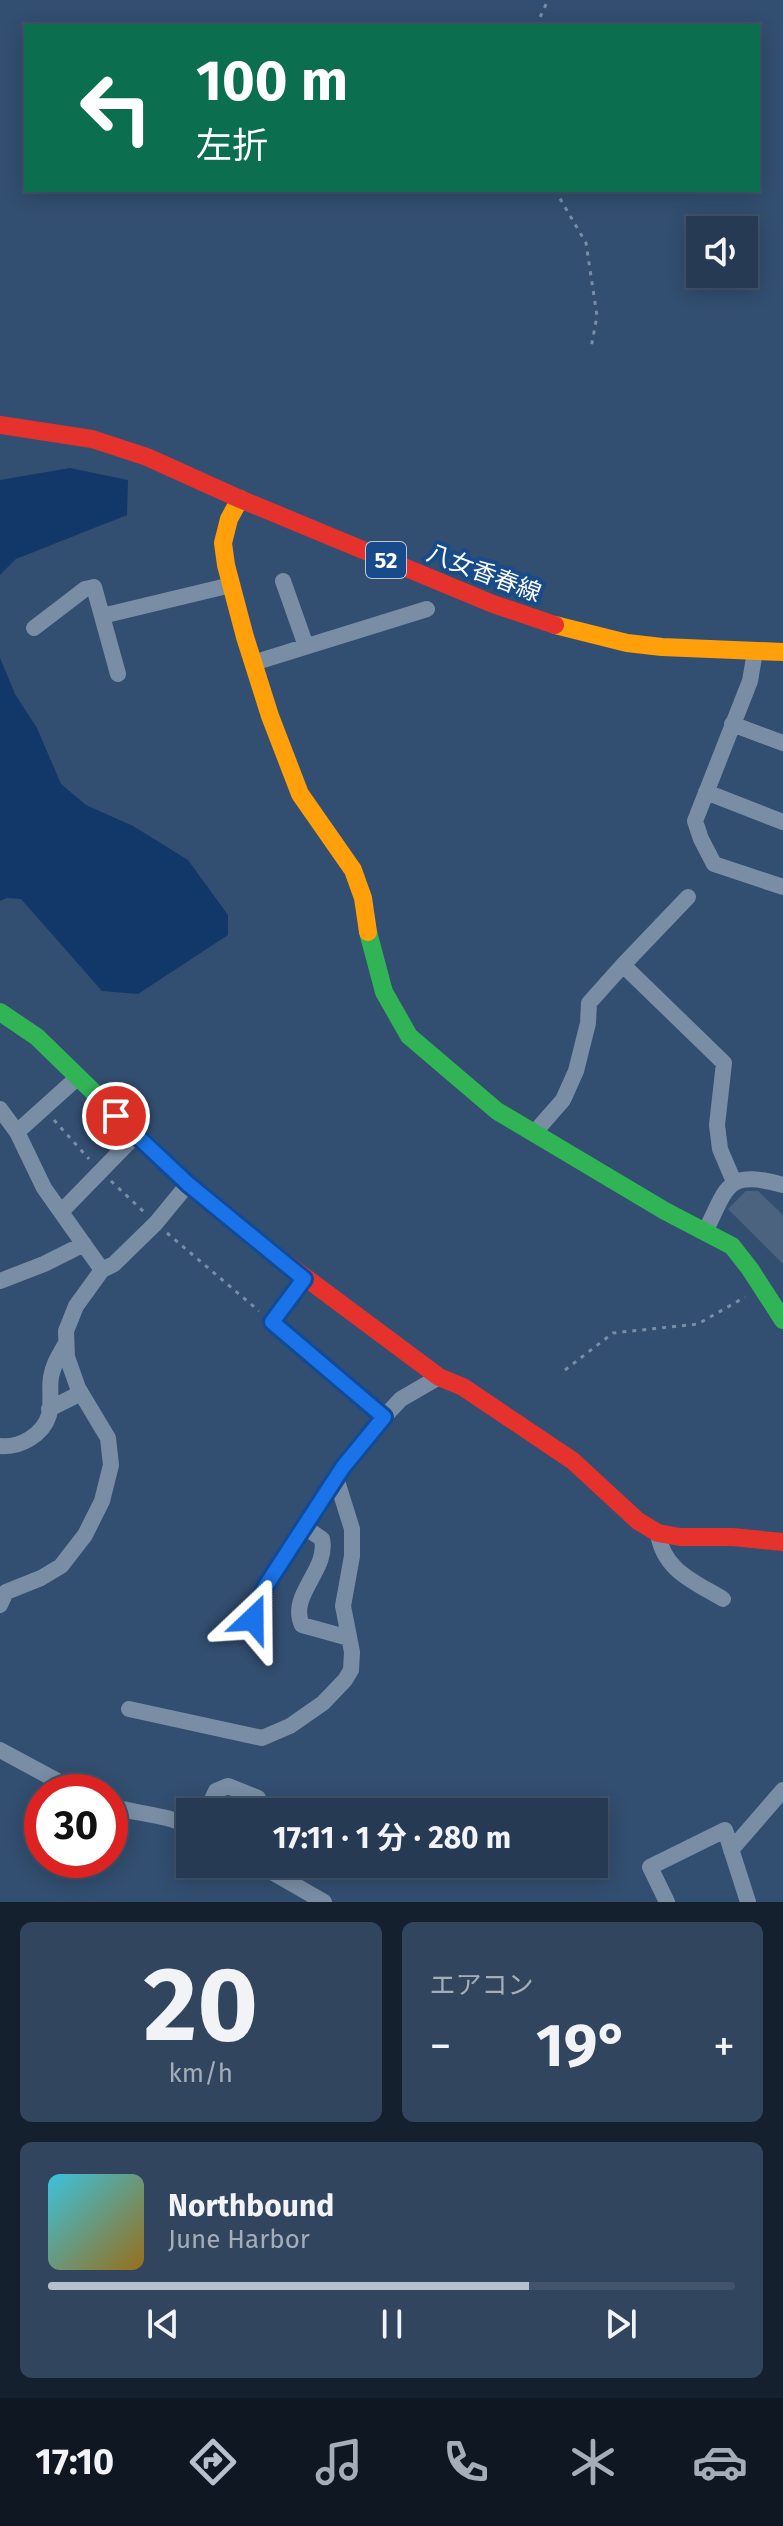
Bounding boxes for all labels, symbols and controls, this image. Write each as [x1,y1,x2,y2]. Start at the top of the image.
text: 100 m [196,48,348,115]
icon: left [64,56,168,160]
text: 左折 [196,124,268,168]
map controls [686,216,758,288]
button: sound [686,216,758,288]
street label: 八女香春線 [423,538,545,608]
road number: 52 [366,542,406,578]
pin [82,1082,150,1150]
icon: arrive [94,1094,138,1138]
position arrow [211,1577,295,1661]
speed limit sign: 30 [24,1774,128,1878]
text: 17:11 · 1 分 · 280 m [273,1820,511,1856]
text: 20 [143,1943,258,2068]
text: エアコン [430,1970,534,2001]
text: 19° [536,2010,629,2082]
text: − [430,2020,452,2073]
text: + [713,2020,735,2073]
text: km/h [169,2058,233,2089]
text: Northbound [168,2188,334,2224]
text: June Harbor [168,2224,310,2255]
icon: previous [141,2302,185,2346]
icon: pause [370,2302,414,2346]
icon: next [599,2302,643,2346]
icon: directions [185,2434,241,2490]
icon: music [311,2434,367,2490]
icon: phone [438,2434,494,2490]
icon: climate [565,2434,621,2490]
icon: car [692,2434,748,2490]
text: 17:10 [35,2440,114,2484]

